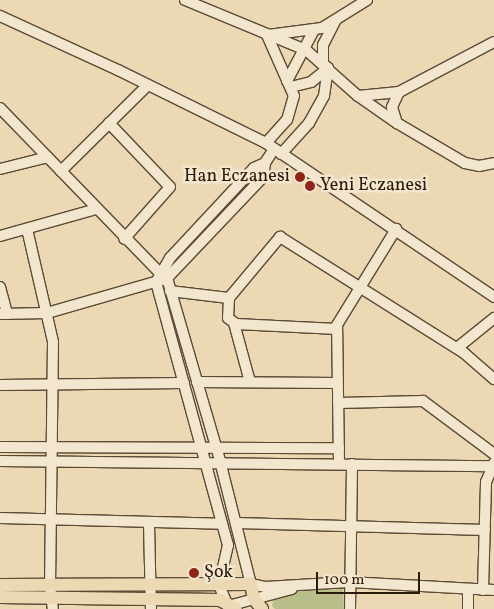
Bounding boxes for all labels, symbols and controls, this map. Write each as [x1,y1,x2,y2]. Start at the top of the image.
place label: Han Eczanesi [184,166,290,188]
marker: Han Eczanesi [294,171,306,183]
place label: Yeni Eczanesi [320,175,427,197]
marker: Yeni Eczanesi [304,180,316,192]
place label: Şok [204,562,233,584]
scale bar [319,562,423,594]
marker: Şok [188,567,200,579]
text: 100 m [324,570,364,591]

